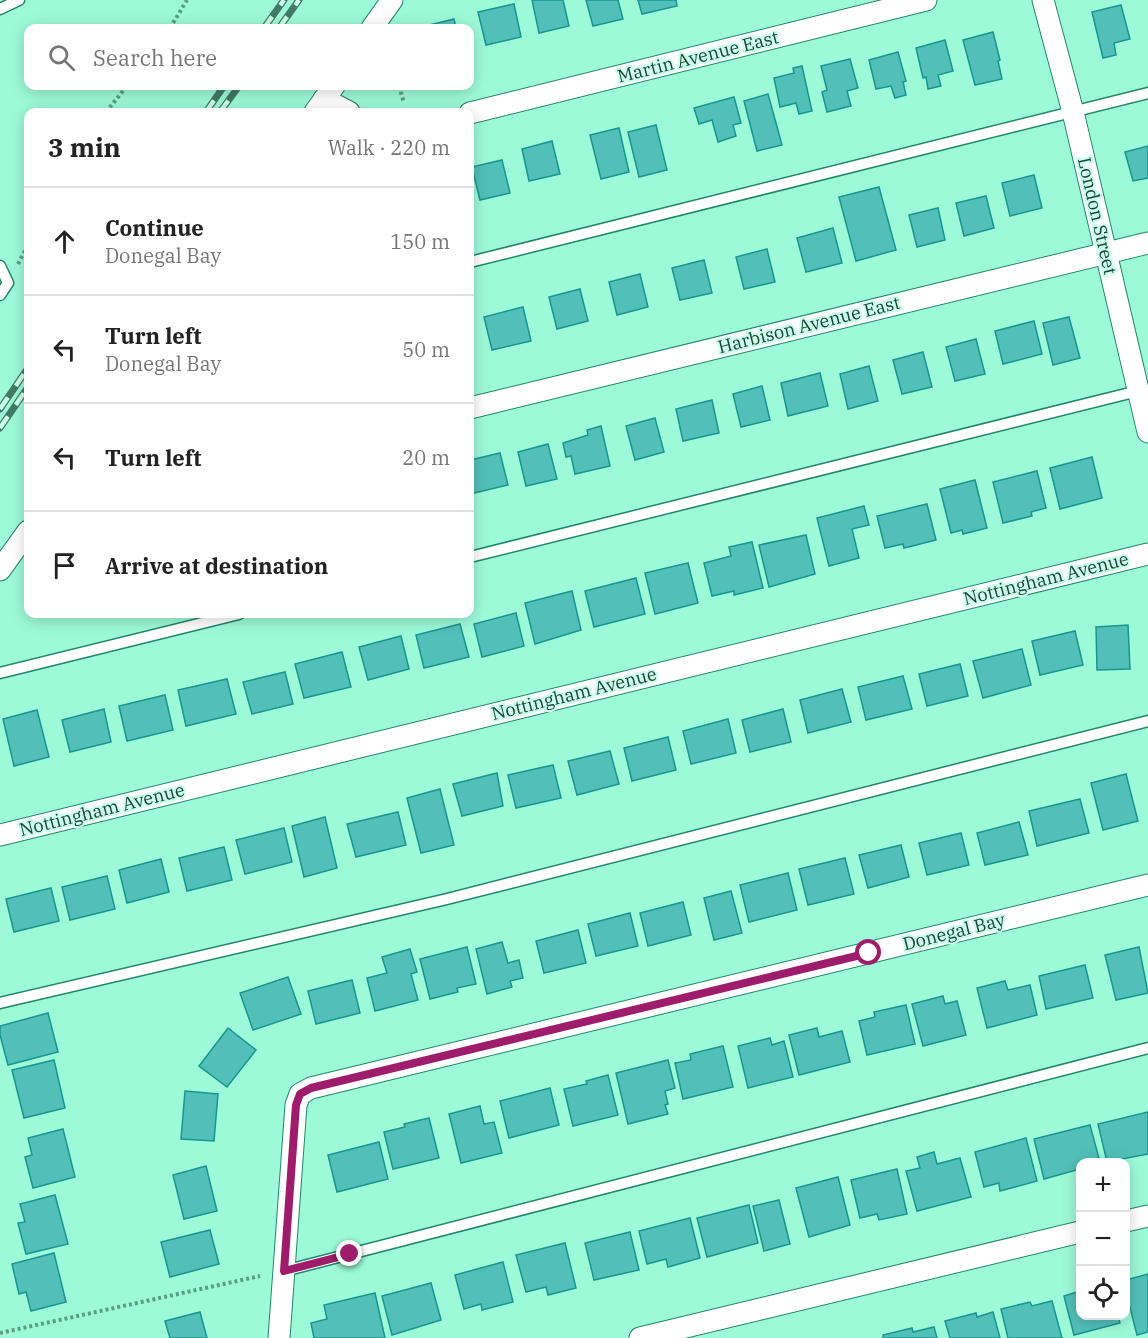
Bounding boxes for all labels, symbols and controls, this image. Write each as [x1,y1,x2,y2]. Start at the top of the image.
search box [24,24,474,90]
street label: Martin Avenue East [615,25,781,88]
icon: search [45,41,78,74]
text: Search here [93,43,217,72]
text: 3 min [48,130,121,164]
text: Walk · 220 m [328,134,450,161]
street label: London Street [1073,155,1122,277]
text: Continue [105,213,204,242]
icon: ahead [48,225,81,258]
text: 150 m [390,228,450,255]
text: Donegal Bay [105,242,221,269]
street label: Harbison Avenue East [715,291,902,358]
text: Turn left [105,321,201,350]
icon: left [48,333,81,366]
text: 50 m [402,336,450,363]
text: Donegal Bay [105,350,221,377]
icon: left [48,441,81,474]
text: Turn left [105,443,201,472]
text: 20 m [402,444,450,471]
street label: Nottingham Avenue [961,547,1131,610]
icon: arrive [48,549,81,582]
text: Arrive at destination [105,551,328,580]
street label: Nottingham Avenue [489,662,659,725]
street label: Nottingham Avenue [17,778,187,841]
street label: Donegal Bay [900,908,1008,955]
route start [855,939,881,965]
map controls [1076,1158,1130,1320]
button: + [1076,1158,1130,1212]
button: − [1076,1212,1130,1266]
route end [336,1240,362,1266]
button: locate [1076,1266,1130,1320]

